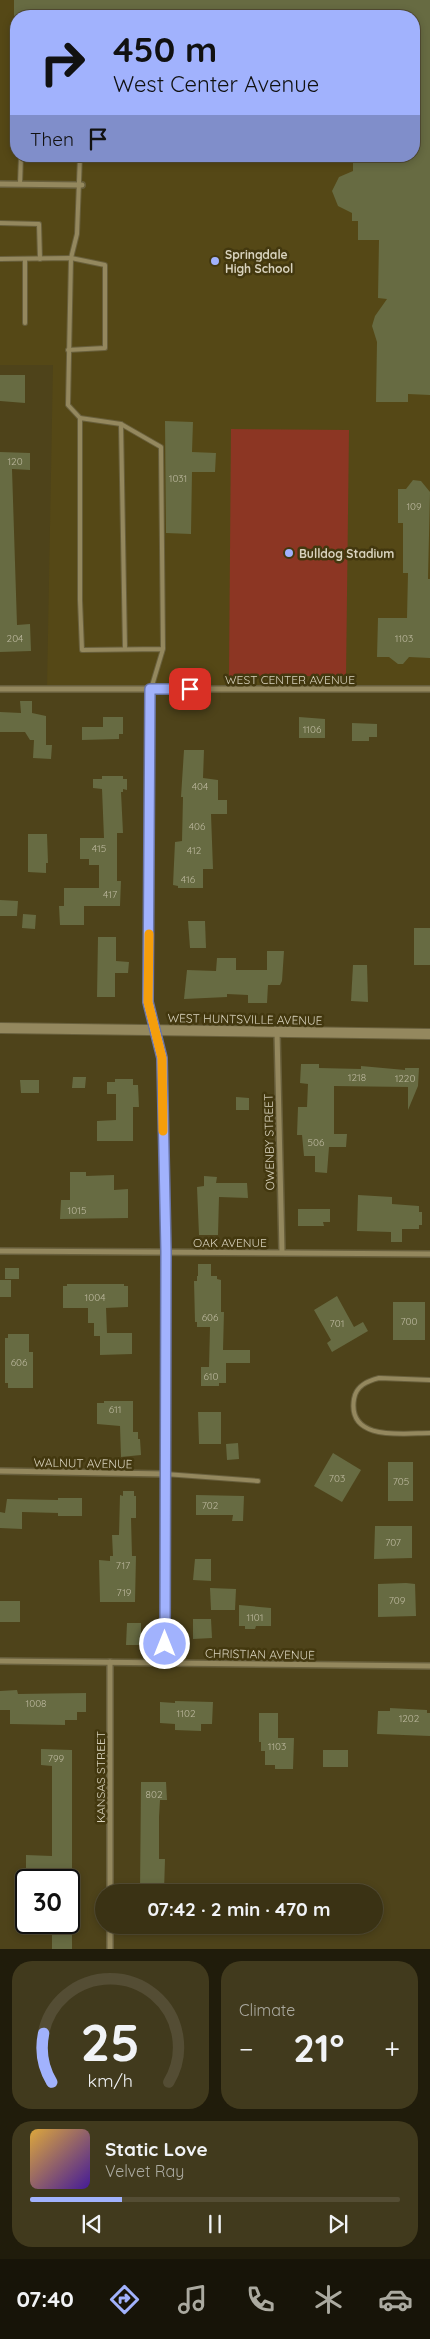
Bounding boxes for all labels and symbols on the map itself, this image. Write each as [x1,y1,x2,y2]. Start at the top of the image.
place label: Springdale High School [225,247,293,276]
marker: Springdale High School [209,255,221,267]
house number: 120 [7,455,23,468]
house number: 1031 [169,472,187,485]
house number: 109 [406,500,422,513]
place label: Bulldog Stadium [299,546,394,561]
marker: Bulldog Stadium [283,547,295,559]
house number: 204 [7,632,23,645]
house number: 1103 [395,632,413,645]
pin [169,668,211,710]
street label: WEST CENTER AVENUE [225,672,355,687]
house number: 1106 [303,723,322,736]
house number: 404 [192,780,208,793]
house number: 406 [189,820,206,833]
house number: 415 [92,842,106,855]
house number: 412 [187,844,202,857]
house number: 416 [181,873,196,886]
house number: 417 [103,888,117,901]
street label: WEST HUNTSVILLE AVENUE [167,1010,323,1028]
house number: 1218 [348,1071,366,1084]
house number: 1220 [395,1072,415,1085]
street label: OWENBY STREET [261,1094,277,1190]
house number: 506 [308,1136,325,1149]
house number: 1015 [68,1204,86,1217]
street label: OAK AVENUE [193,1235,267,1250]
house number: 1004 [85,1291,105,1304]
house number: 606 [202,1311,219,1324]
house number: 700 [400,1315,418,1328]
house number: 701 [330,1317,344,1330]
house number: 606 [11,1356,28,1369]
house number: 610 [204,1370,219,1383]
house number: 611 [109,1403,121,1416]
street label: WALNUT AVENUE [33,1455,133,1471]
house number: 703 [329,1472,345,1485]
house number: 705 [393,1475,409,1488]
house number: 702 [202,1499,219,1512]
house number: 707 [385,1536,401,1549]
house number: 717 [116,1559,130,1572]
house number: 719 [117,1586,132,1599]
house number: 709 [389,1594,406,1607]
house number: 1101 [246,1611,264,1624]
position arrow [138,1617,190,1669]
street label: CHRISTIAN AVENUE [205,1646,315,1662]
house number: 1008 [26,1697,47,1710]
house number: 1102 [177,1707,196,1720]
house number: 1202 [399,1712,420,1725]
street label: KANSAS STREET [93,1731,108,1823]
house number: 1103 [268,1740,286,1753]
house number: 799 [48,1752,65,1765]
house number: 802 [146,1788,163,1801]
speed limit sign: 30 [15,1869,80,1934]

